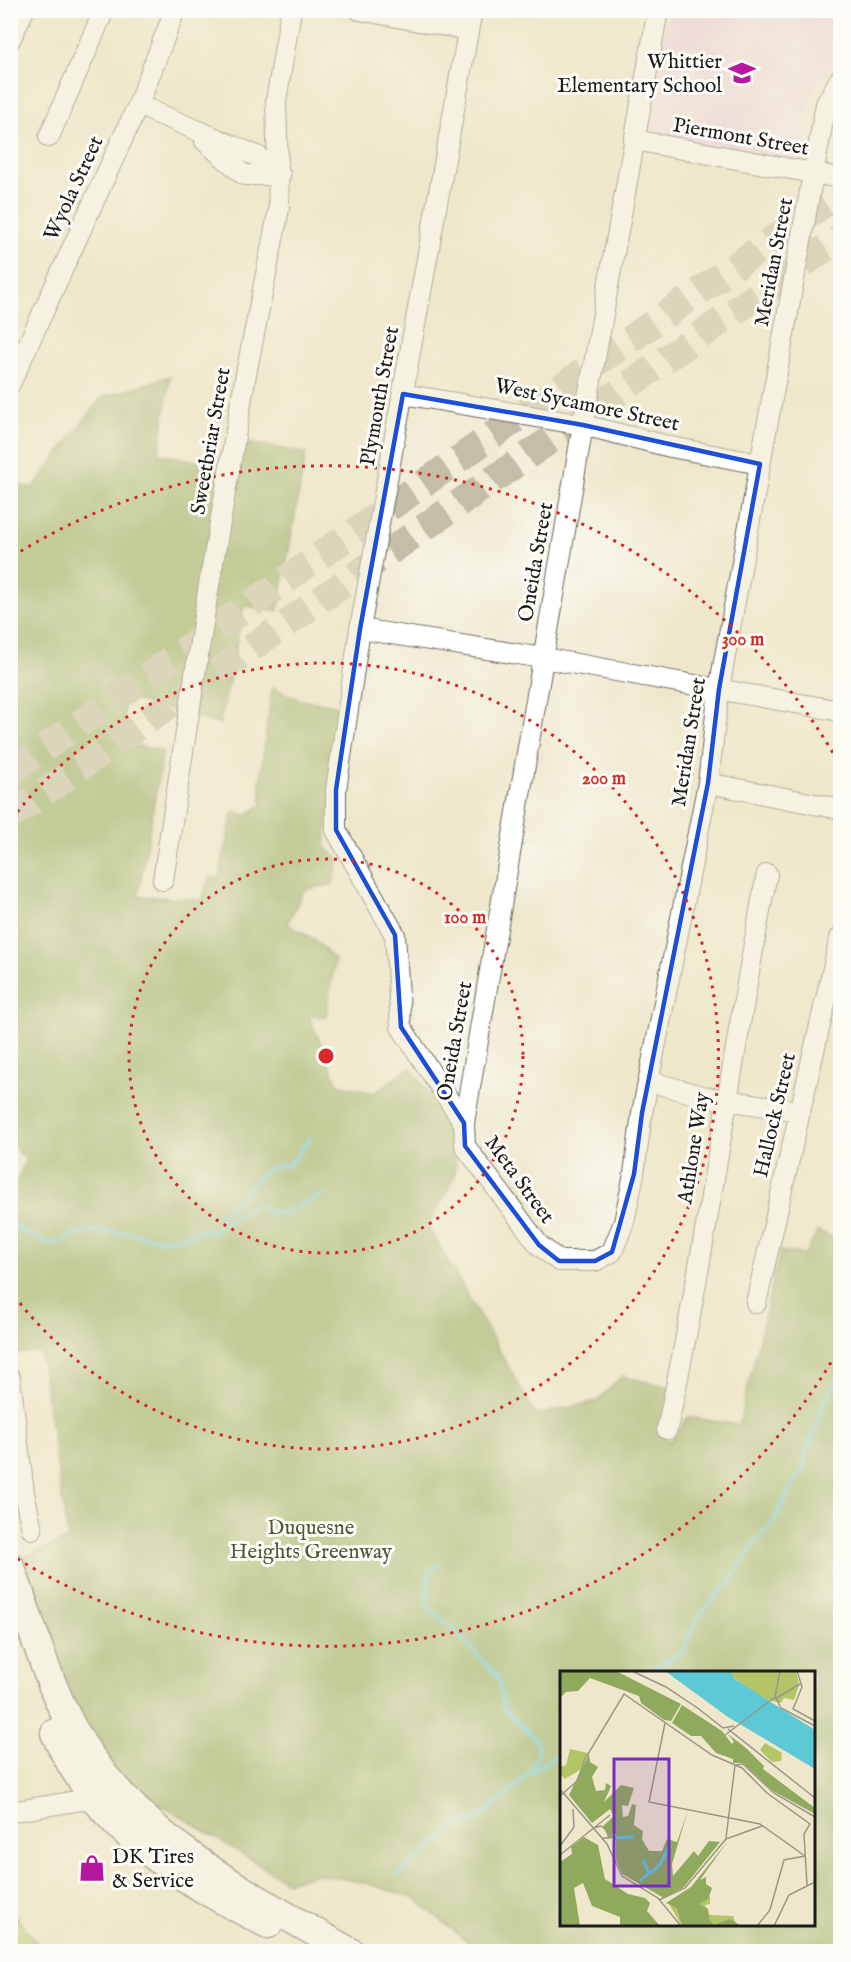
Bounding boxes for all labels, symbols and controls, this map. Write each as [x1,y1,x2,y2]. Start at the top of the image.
place label: Whittier Elementary School [557,49,722,100]
school or university icon: Whittier Elementary School [727,58,757,88]
street label: Piermont Street [671,112,811,163]
street label: Wyola Street [38,132,110,245]
street label: Meridan Street [749,196,800,329]
street label: Plymouth Street [355,324,406,468]
street label: Sweetbriar Street [185,366,238,517]
street label: West Sycamore Street [492,373,681,438]
street label: Oneida Street [513,500,560,624]
text: 300 m [722,629,764,652]
street label: Meridan Street [666,676,713,809]
text: 200 m [582,768,626,791]
text: 100 m [444,907,486,930]
street label: Oneida Street [432,979,479,1103]
centre of rings [316,1046,336,1066]
street label: Hallock Street [748,1051,803,1180]
street label: Athlone Way [672,1090,717,1207]
street label: Meta Street [478,1131,560,1229]
park label: Duquesne Heights Greenway [230,1515,393,1566]
inset map [560,1671,815,1926]
place label: DK Tires & Service [112,1844,194,1895]
shop icon: DK Tires & Service [77,1853,107,1883]

